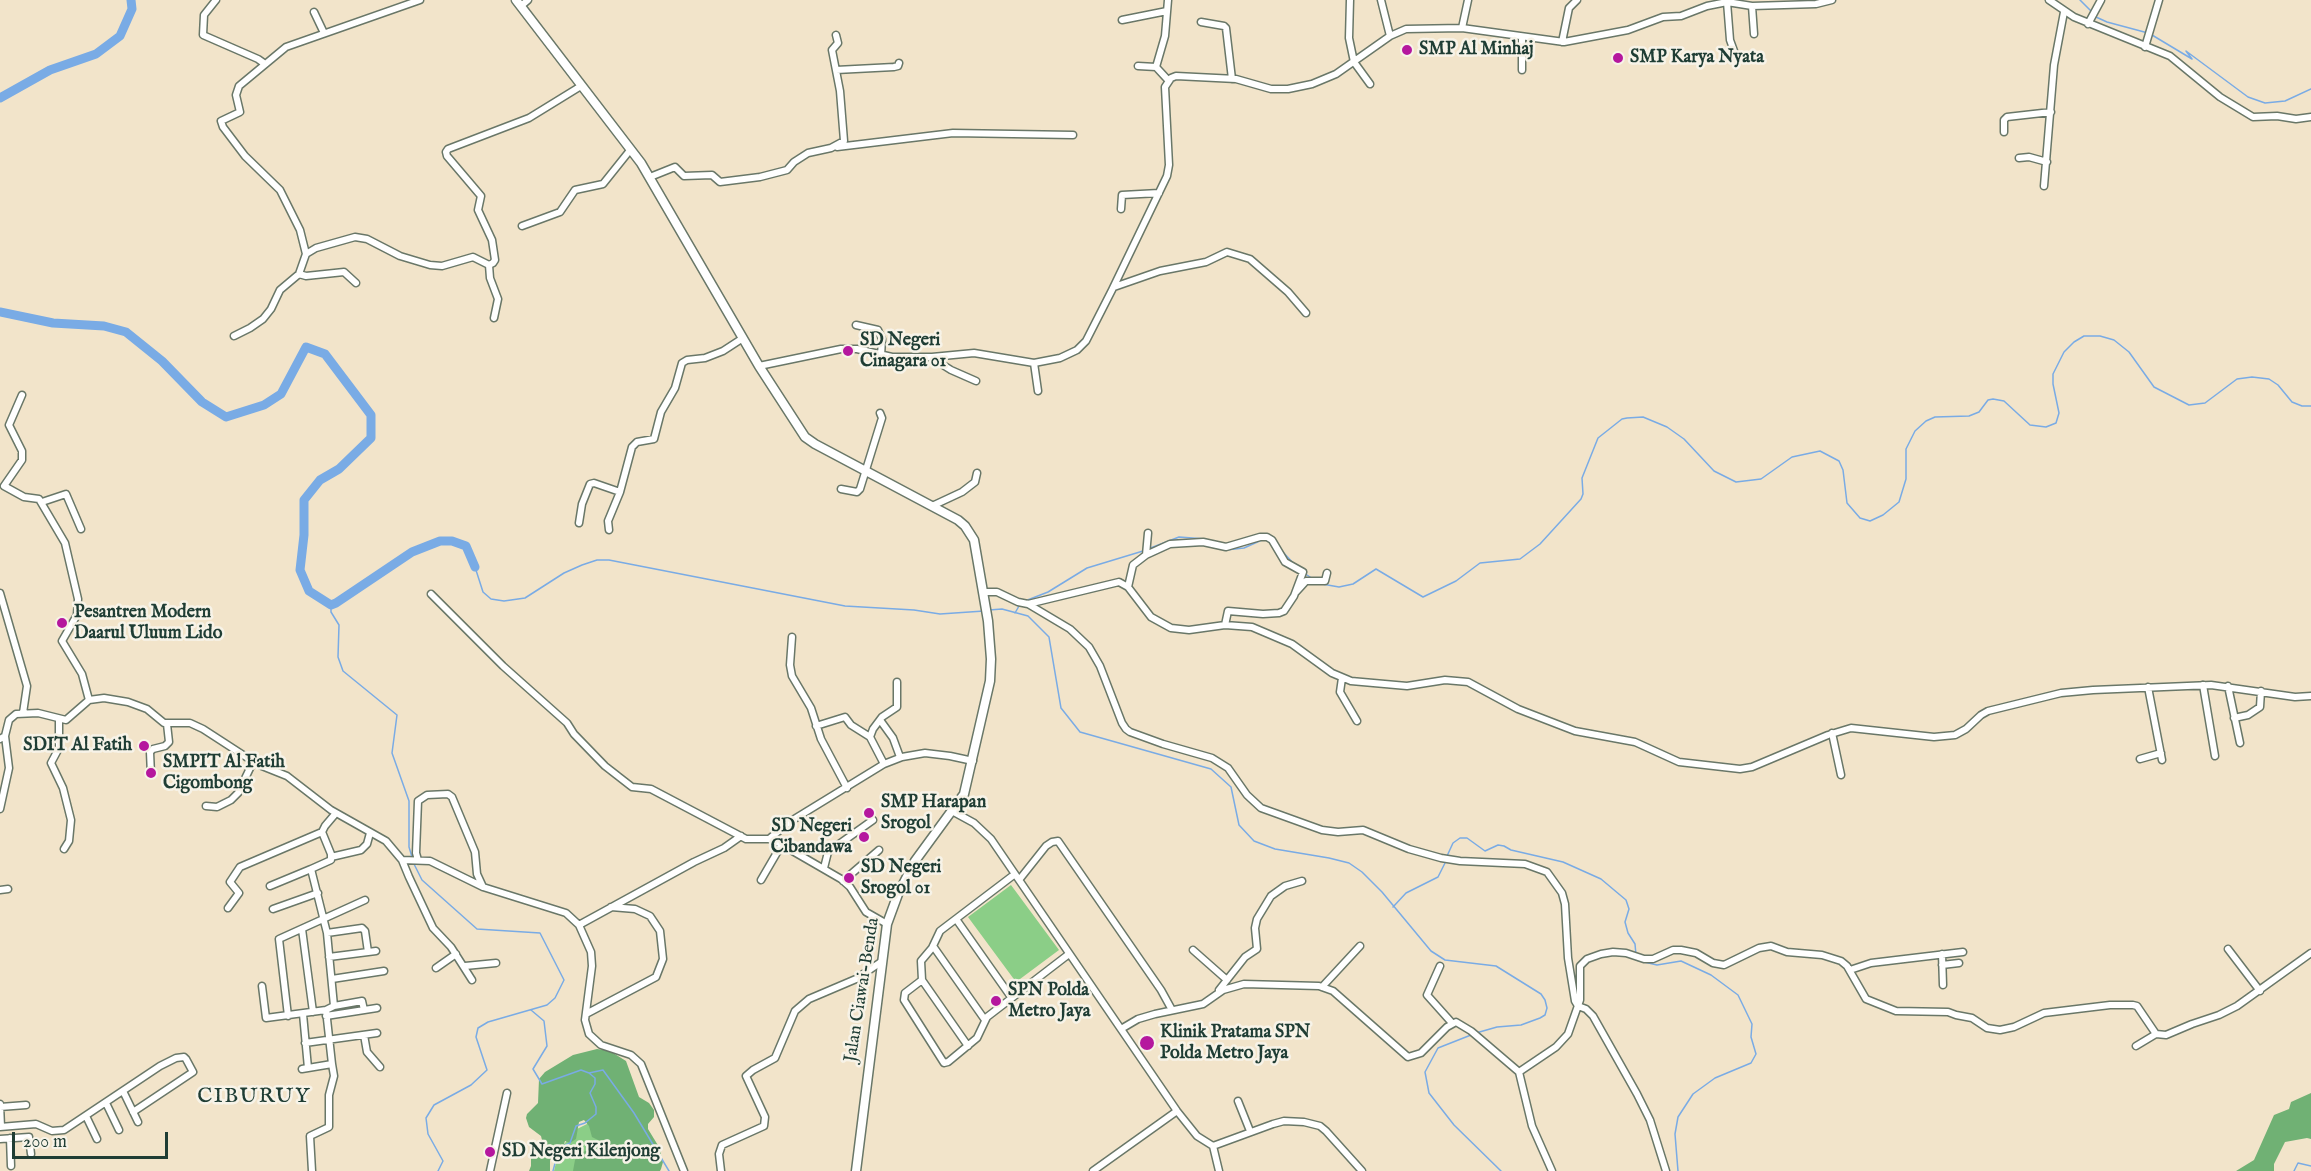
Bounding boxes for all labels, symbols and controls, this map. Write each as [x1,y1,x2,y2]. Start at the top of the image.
place label: SMP Al Minhaj [1419,39,1533,61]
marker: SMP Al Minhaj [1400,43,1414,57]
place label: SMP Karya Nyata [1630,47,1764,69]
marker: SMP Karya Nyata [1611,51,1625,65]
place label: SD Negeri Cinagara 01 [860,330,946,372]
marker: SD Negeri Cinagara 01 [841,344,855,358]
place label: Pesantren Modern Daarul Uluum Lido [74,602,222,644]
marker: Pesantren Modern Daarul Uluum Lido [55,616,69,630]
place label: SDIT Al Fatih [23,735,132,757]
marker: SDIT Al Fatih [137,739,151,753]
place label: SMPIT Al Fatih Cigombong [163,752,285,795]
marker: SMPIT Al Fatih Cigombong [144,766,158,780]
place label: SMP Harapan Srogol [881,792,986,834]
marker: SMP Harapan Srogol [862,806,876,820]
place label: SD Negeri Cibandawa [771,816,852,858]
marker: SD Negeri Cibandawa [857,830,871,844]
place label: SD Negeri Srogol 01 [861,857,941,900]
marker: SD Negeri Srogol 01 [842,871,856,885]
street label: Jalan Ciawai-Benda [841,916,885,1064]
place label: SPN Polda Metro Jaya [1008,980,1090,1022]
marker: SPN Polda Metro Jaya [989,994,1003,1008]
place label: Klinik Pratama SPN Polda Metro Jaya [1160,1022,1310,1064]
marker: Klinik Pratama SPN Polda Metro Jaya [1138,1034,1156,1052]
district label: CIBURUY [197,1085,311,1111]
scale bar [15,1120,171,1158]
text: 200 m [23,1131,67,1154]
place label: SD Negeri Kilenjong [502,1141,660,1163]
marker: SD Negeri Kilenjong [483,1145,497,1159]

